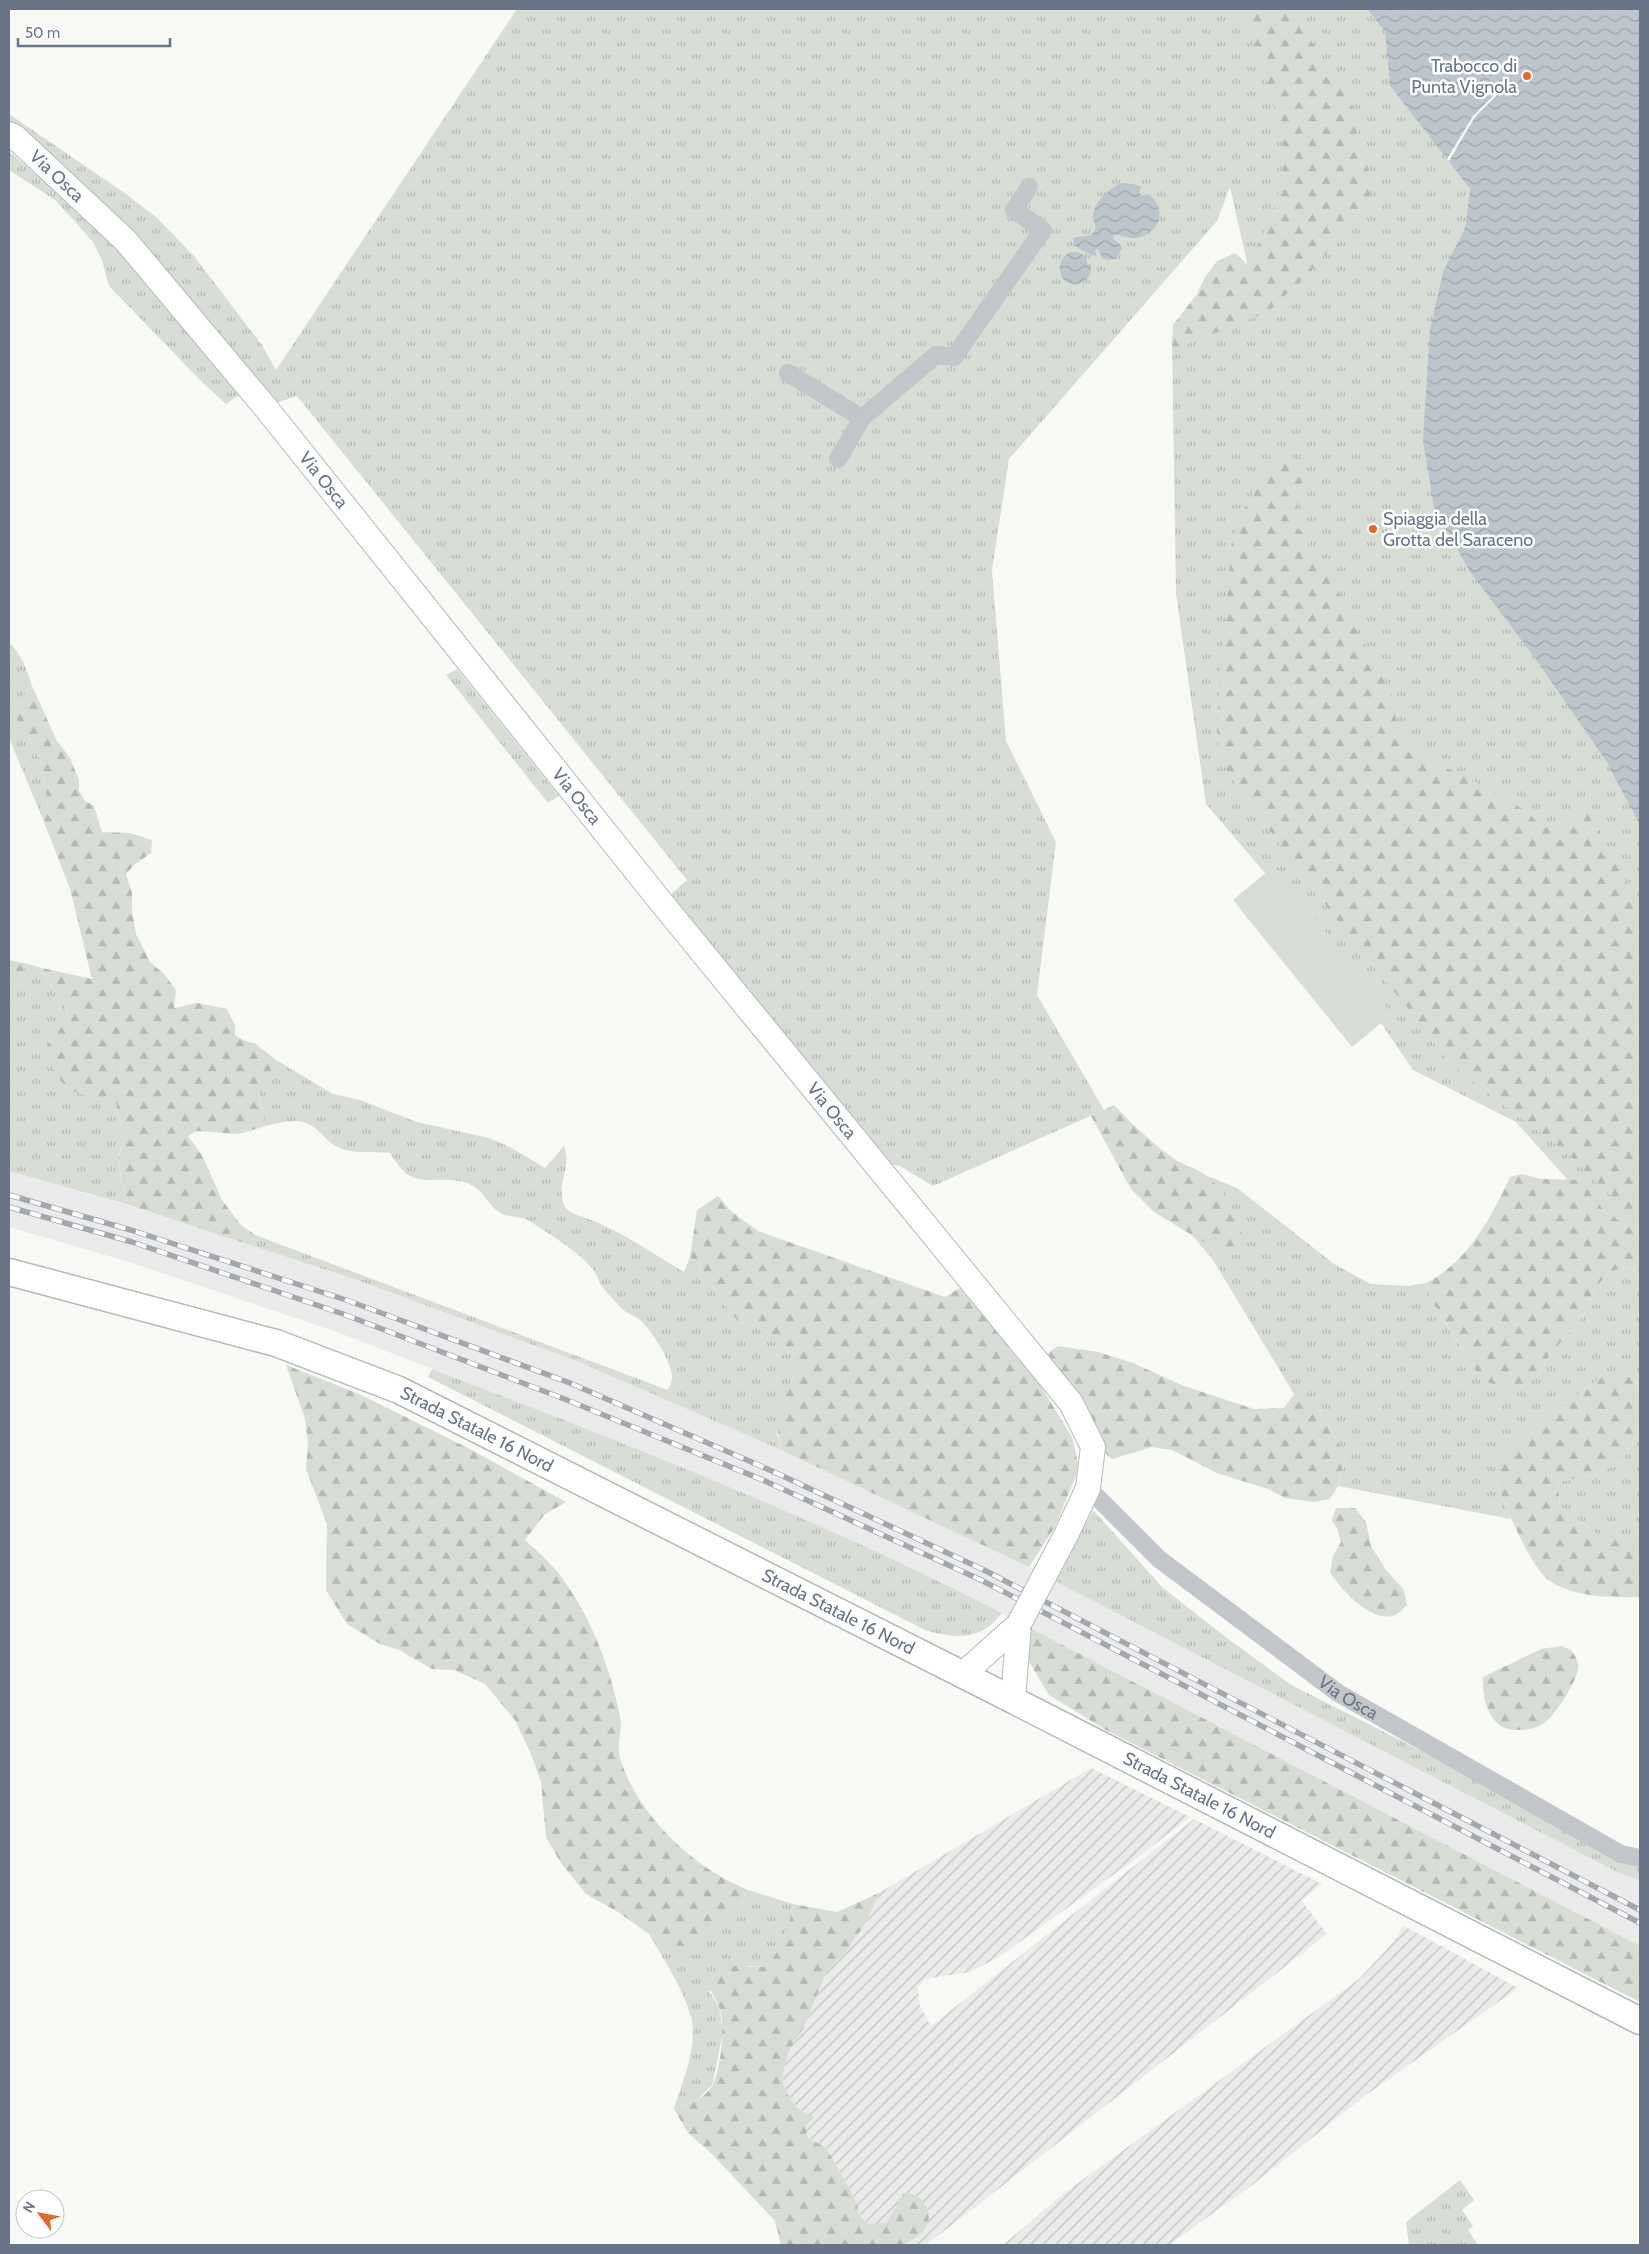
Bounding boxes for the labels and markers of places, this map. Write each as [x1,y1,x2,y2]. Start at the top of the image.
place label: Trabocco di Punta Vignola [1411,55,1517,98]
marker: Trabocco di Punta Vignola [1521,70,1533,82]
place label: Spiaggia della Grotta del Saraceno [1383,508,1533,551]
marker: Spiaggia della Grotta del Saraceno [1367,523,1379,535]

